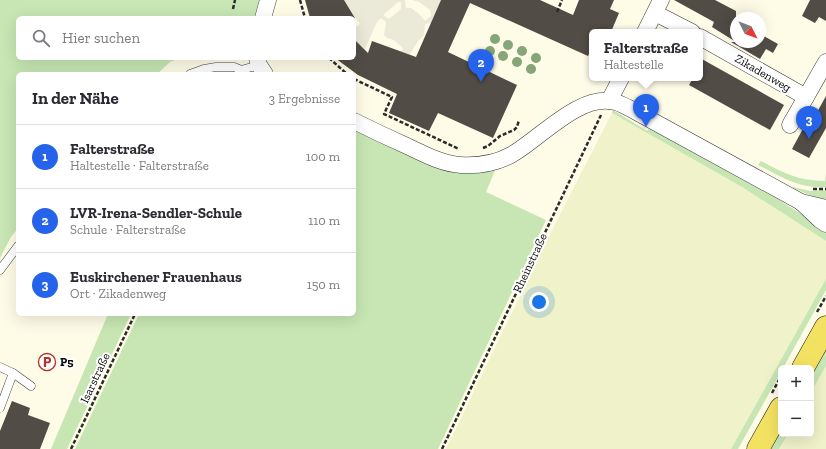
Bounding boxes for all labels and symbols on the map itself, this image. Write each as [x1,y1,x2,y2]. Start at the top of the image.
north arrow [730,12,766,48]
pin: 2 [468,49,494,82]
street label: Zikadenweg [732,51,794,95]
pin: 1 [633,94,659,127]
pin: 3 [796,106,822,139]
street label: Rheinstraße [510,231,550,295]
your location [529,292,549,312]
street label: Isarstraße [77,350,113,405]
parking icon: P5 [37,352,57,372]
place label: P5 [60,355,73,369]

